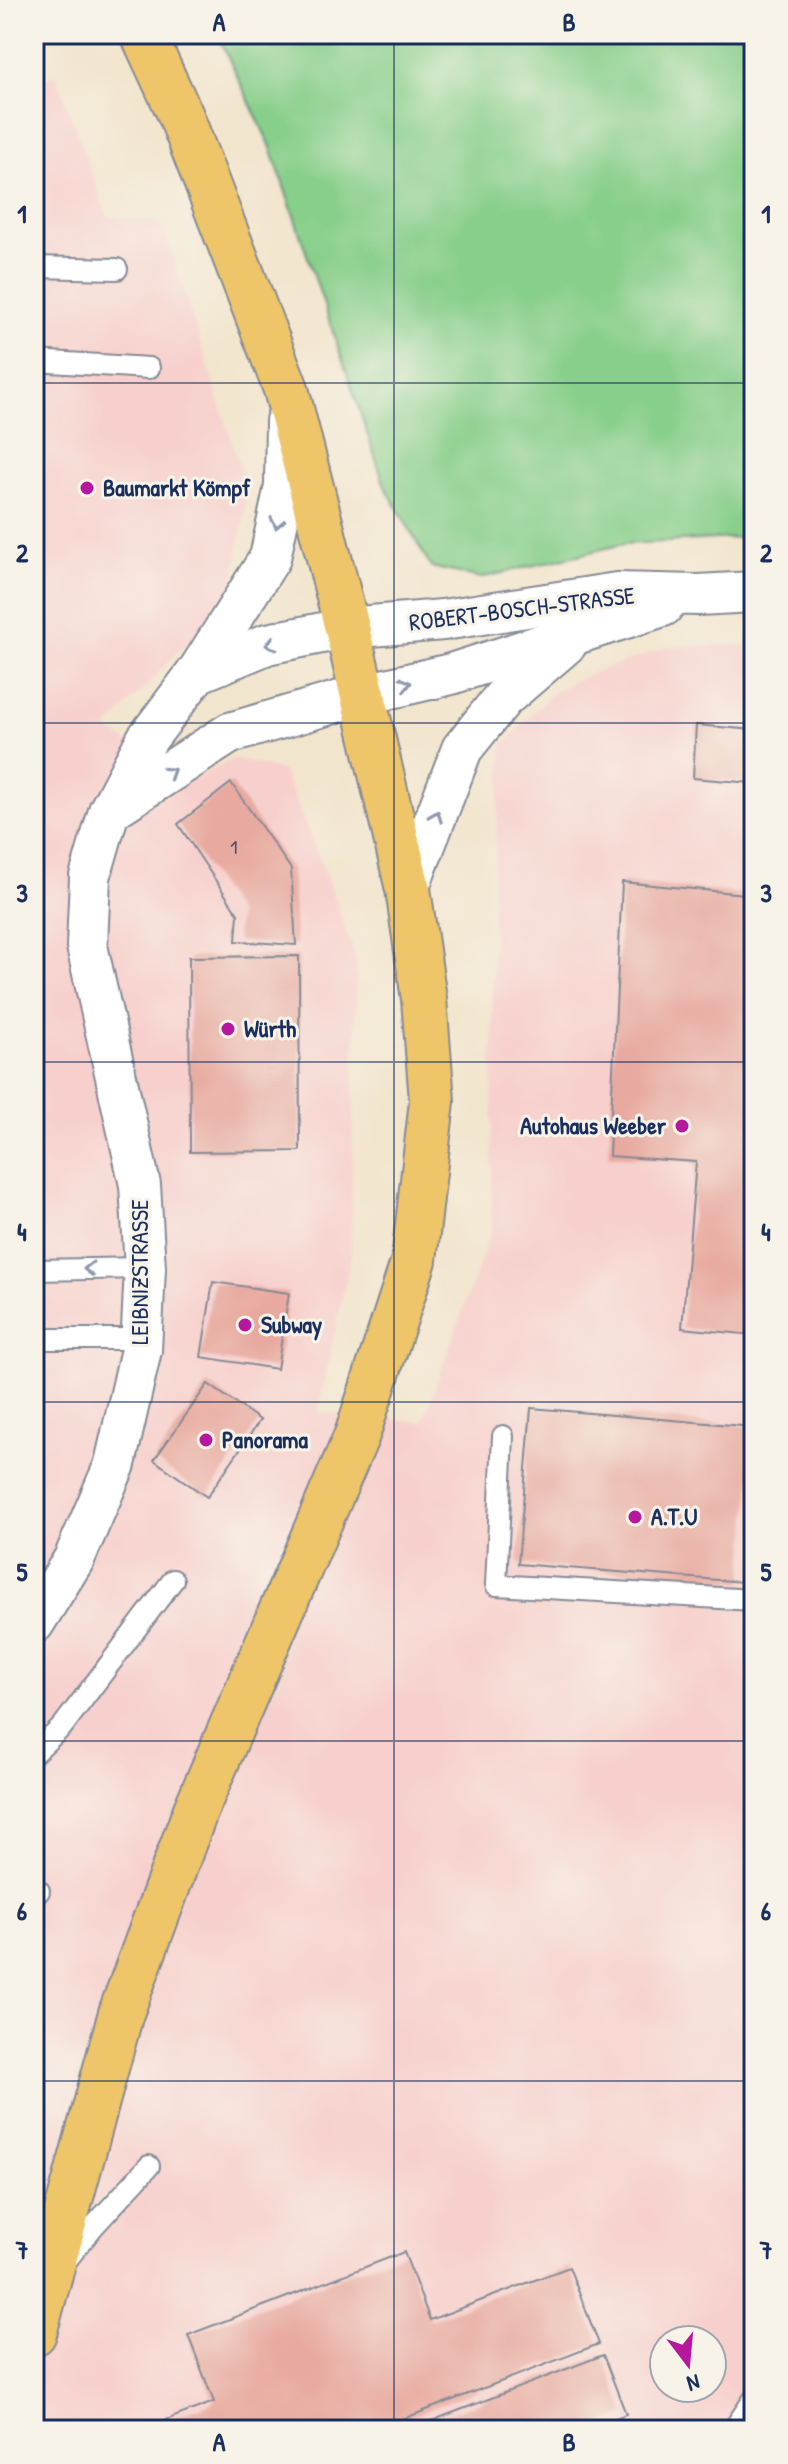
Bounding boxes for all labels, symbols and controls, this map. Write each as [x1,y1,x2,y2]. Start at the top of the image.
text: A [213,4,226,39]
text: B [562,4,576,39]
text: 1 [17,196,27,231]
text: 1 [761,196,771,231]
place label: Baumarkt Kömpf [103,471,251,504]
marker: Baumarkt Kömpf [78,479,96,497]
one-way arrow [269,515,286,529]
text: 2 [16,535,29,570]
text: 2 [760,535,773,570]
street label: ROBERT-BOSCH-STRASSE [407,578,637,638]
one-way arrow [264,635,278,652]
one-way arrow [399,676,412,693]
one-way arrow [161,767,176,782]
one-way arrow [426,810,443,824]
house number: 1 [230,833,238,860]
text: 3 [16,875,28,910]
text: 3 [760,875,772,910]
place label: Würth [244,1012,296,1044]
marker: Würth [219,1020,237,1038]
place label: Autohaus Weeber [520,1109,667,1141]
marker: Autohaus Weeber [673,1117,691,1135]
street label: LEIBNIZSTRASSE [123,1199,155,1345]
text: 4 [17,1214,27,1249]
text: 4 [761,1214,771,1249]
one-way arrow [82,1260,95,1278]
place label: Subway [261,1308,322,1341]
marker: Subway [236,1316,254,1334]
place label: Panorama [222,1423,308,1455]
marker: Panorama [197,1431,215,1449]
place label: A.T.U [651,1500,697,1532]
marker: A.T.U [626,1508,644,1526]
text: 5 [17,1554,28,1589]
text: 5 [761,1554,772,1589]
text: 6 [17,1893,28,1928]
text: 6 [761,1893,772,1928]
text: 7 [15,2232,29,2267]
text: 7 [759,2232,773,2267]
north arrow [648,2324,728,2404]
text: N [683,2367,703,2399]
text: A [213,2424,226,2459]
text: B [562,2424,576,2459]

